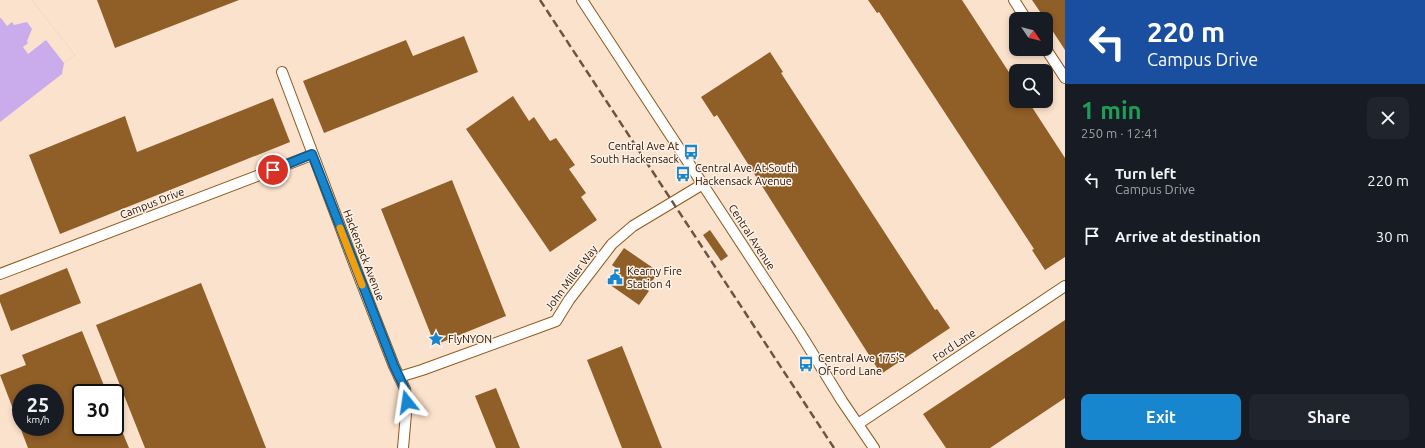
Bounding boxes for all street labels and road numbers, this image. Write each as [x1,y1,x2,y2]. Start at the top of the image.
street label: Campus Drive [118,185,186,221]
street label: Central Avenue [726,202,778,272]
street label: Hackensack Avenue [341,208,387,302]
street label: John Miller Way [543,242,600,313]
street label: Ford Lane [930,326,978,364]

